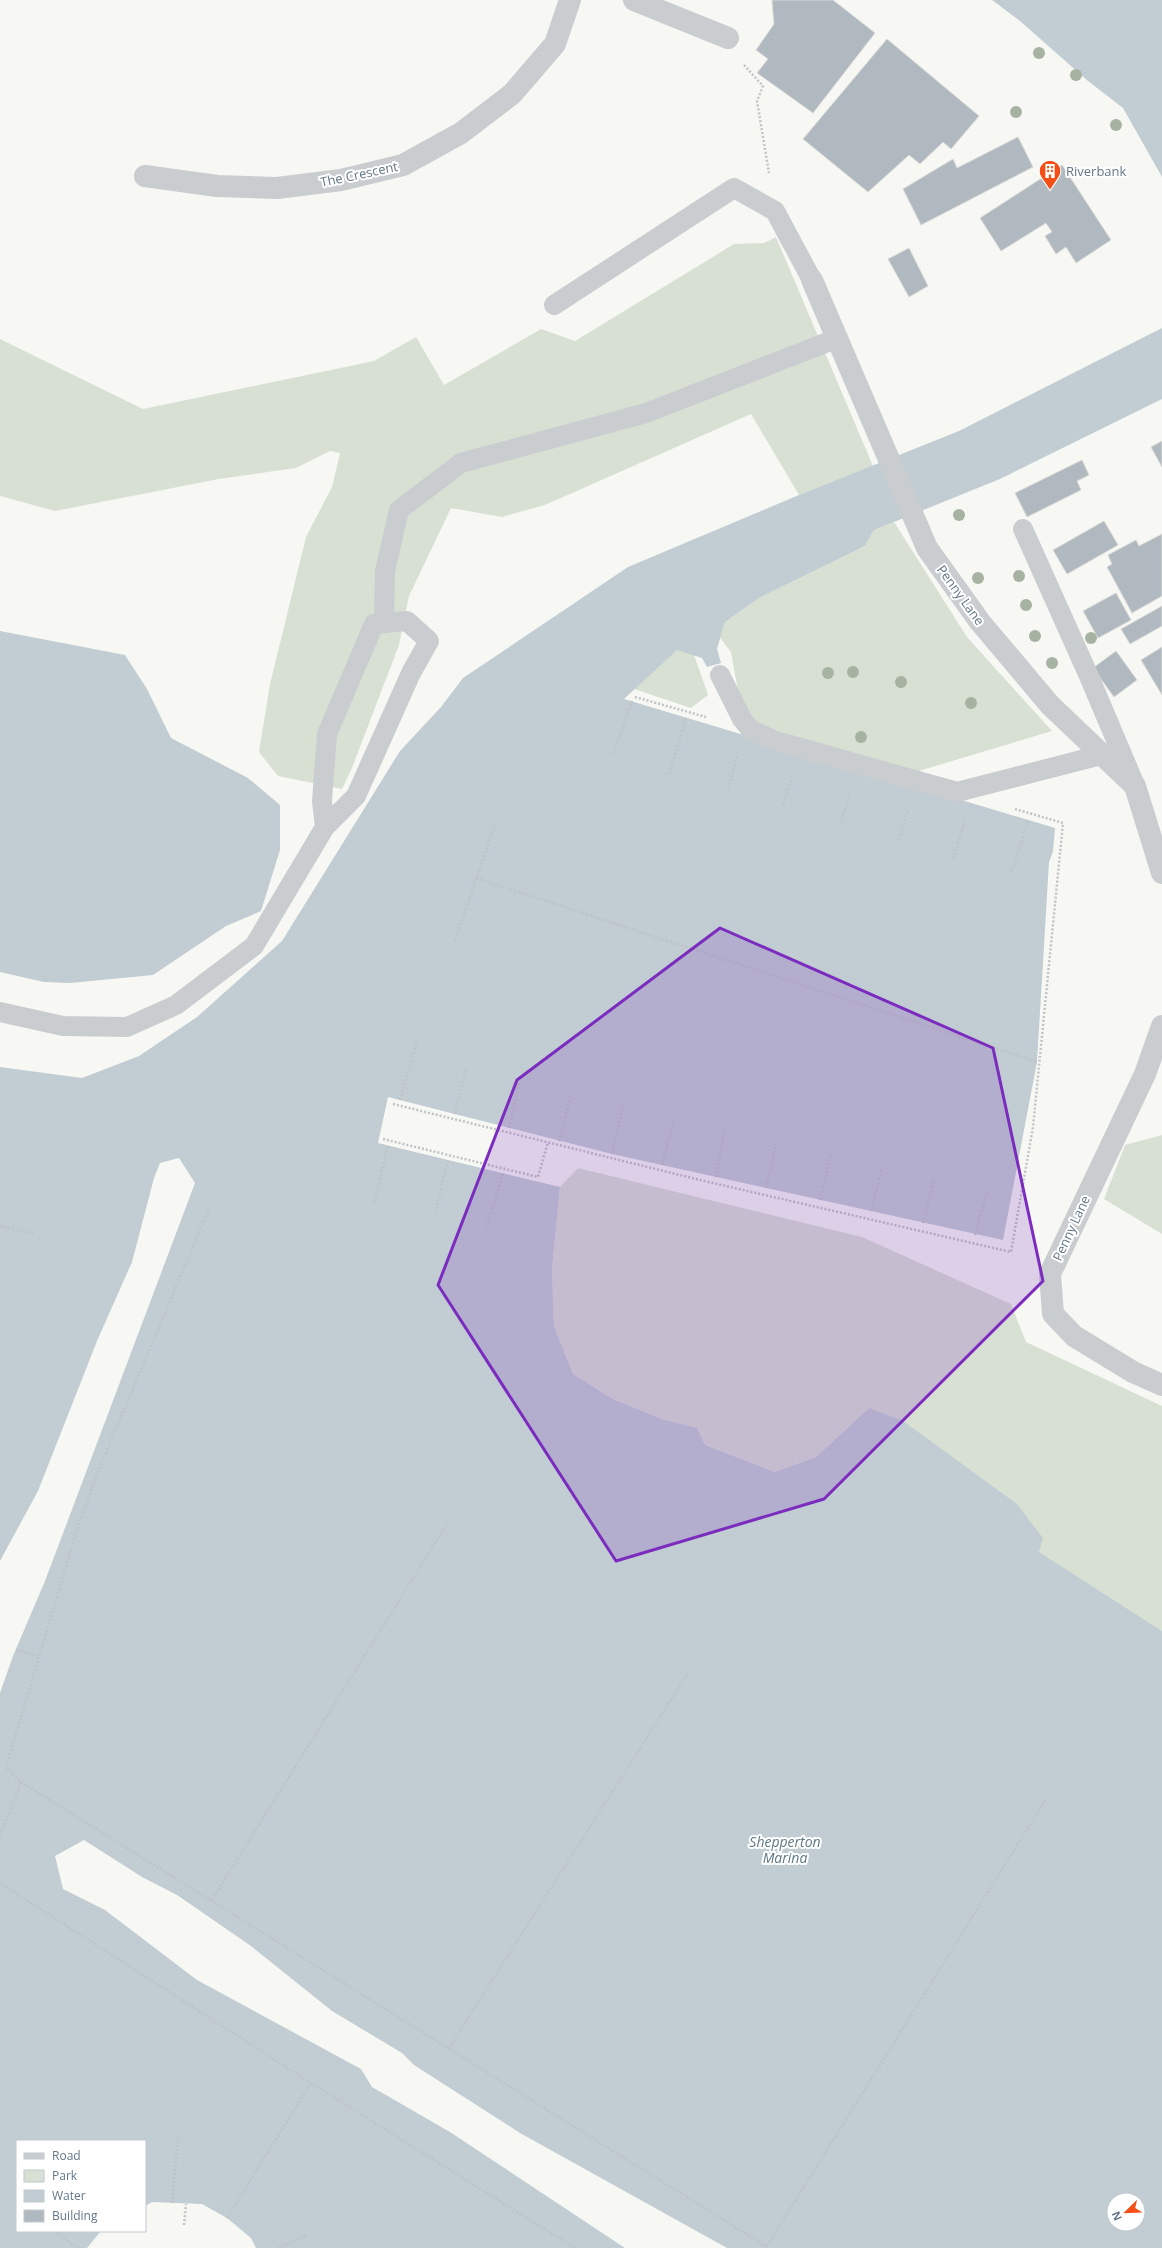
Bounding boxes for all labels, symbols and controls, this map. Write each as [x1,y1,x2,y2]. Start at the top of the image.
street label: The Crescent [319,157,400,191]
building icon: Riverbank [1037,158,1063,191]
place label: Riverbank [1066,162,1127,180]
street label: Penny Lane [933,561,989,629]
street label: Penny Lane [1048,1192,1094,1264]
water label: Shepperton Marina [749,1832,821,1867]
legend [16,2140,146,2232]
text: Road [52,2147,81,2164]
text: Park [52,2167,78,2184]
text: Water [52,2187,86,2204]
north arrow [1106,2192,1146,2232]
text: Building [52,2207,98,2224]
text: N [1108,2209,1125,2223]

